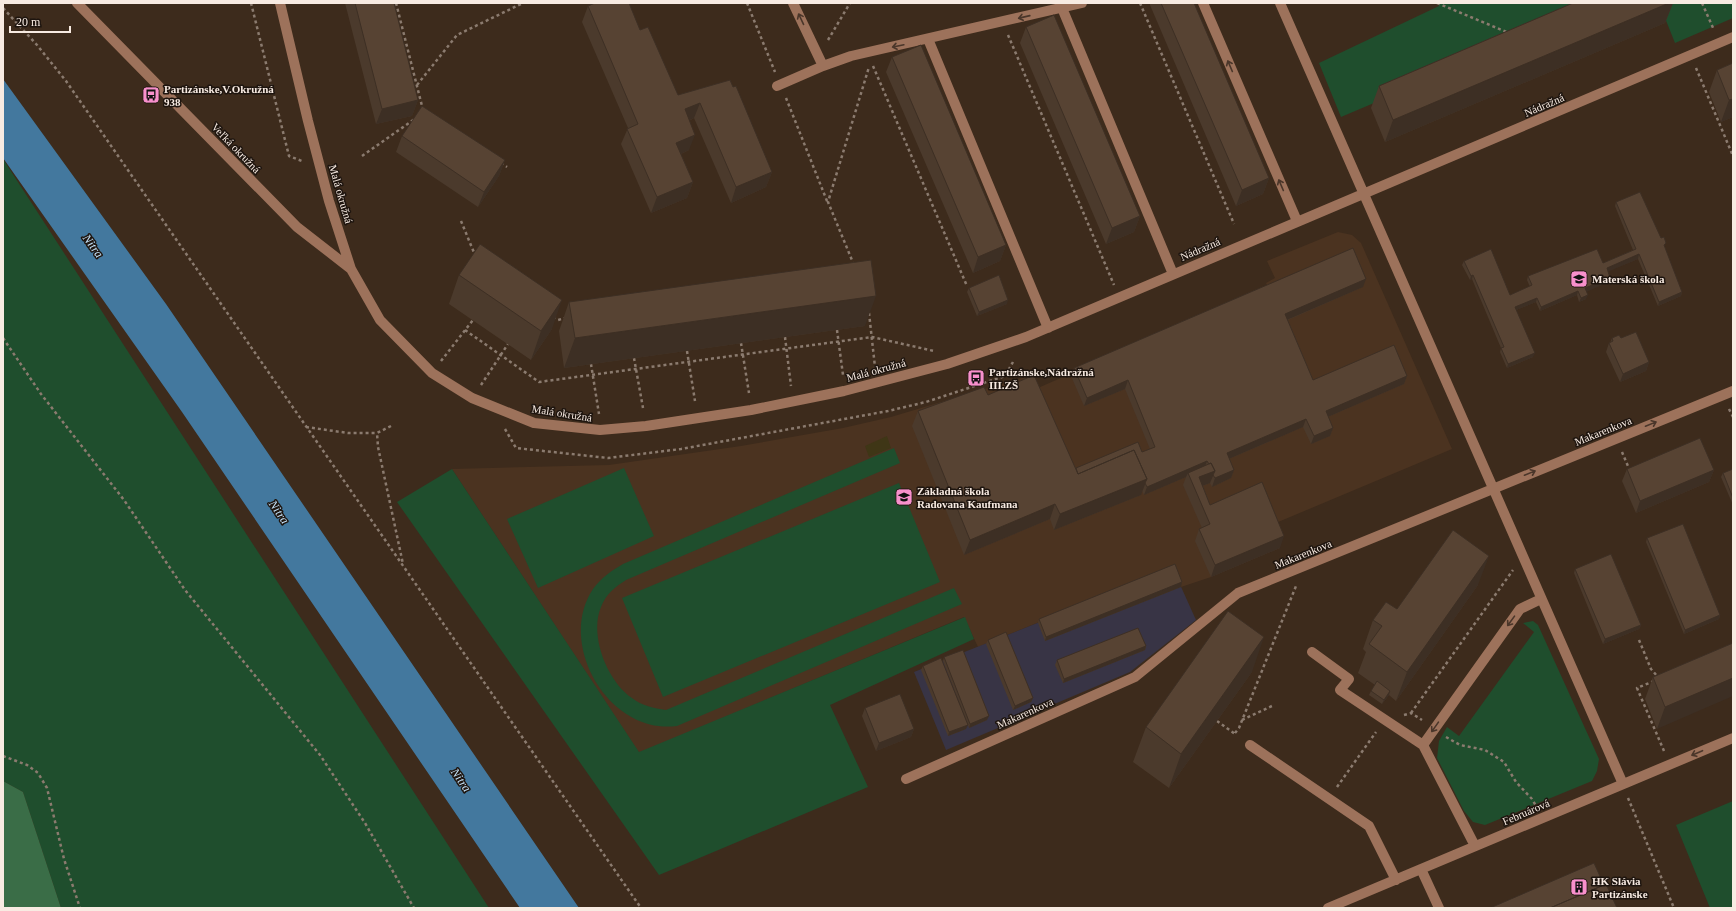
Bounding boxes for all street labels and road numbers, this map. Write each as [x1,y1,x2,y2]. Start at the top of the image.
street label: Nádražná [1522,91,1566,119]
street label: Veľká okružná [209,121,263,175]
street label: Malá okružná [327,163,355,225]
street label: Nádražná [1178,235,1222,263]
street label: Malá okružná [845,356,907,384]
street label: Malá okružná [531,402,593,424]
street label: Makarenkova [1573,414,1633,448]
street label: Makarenkova [1273,537,1333,571]
street label: Makarenkova [995,695,1055,731]
street label: Februárová [1501,797,1552,827]

